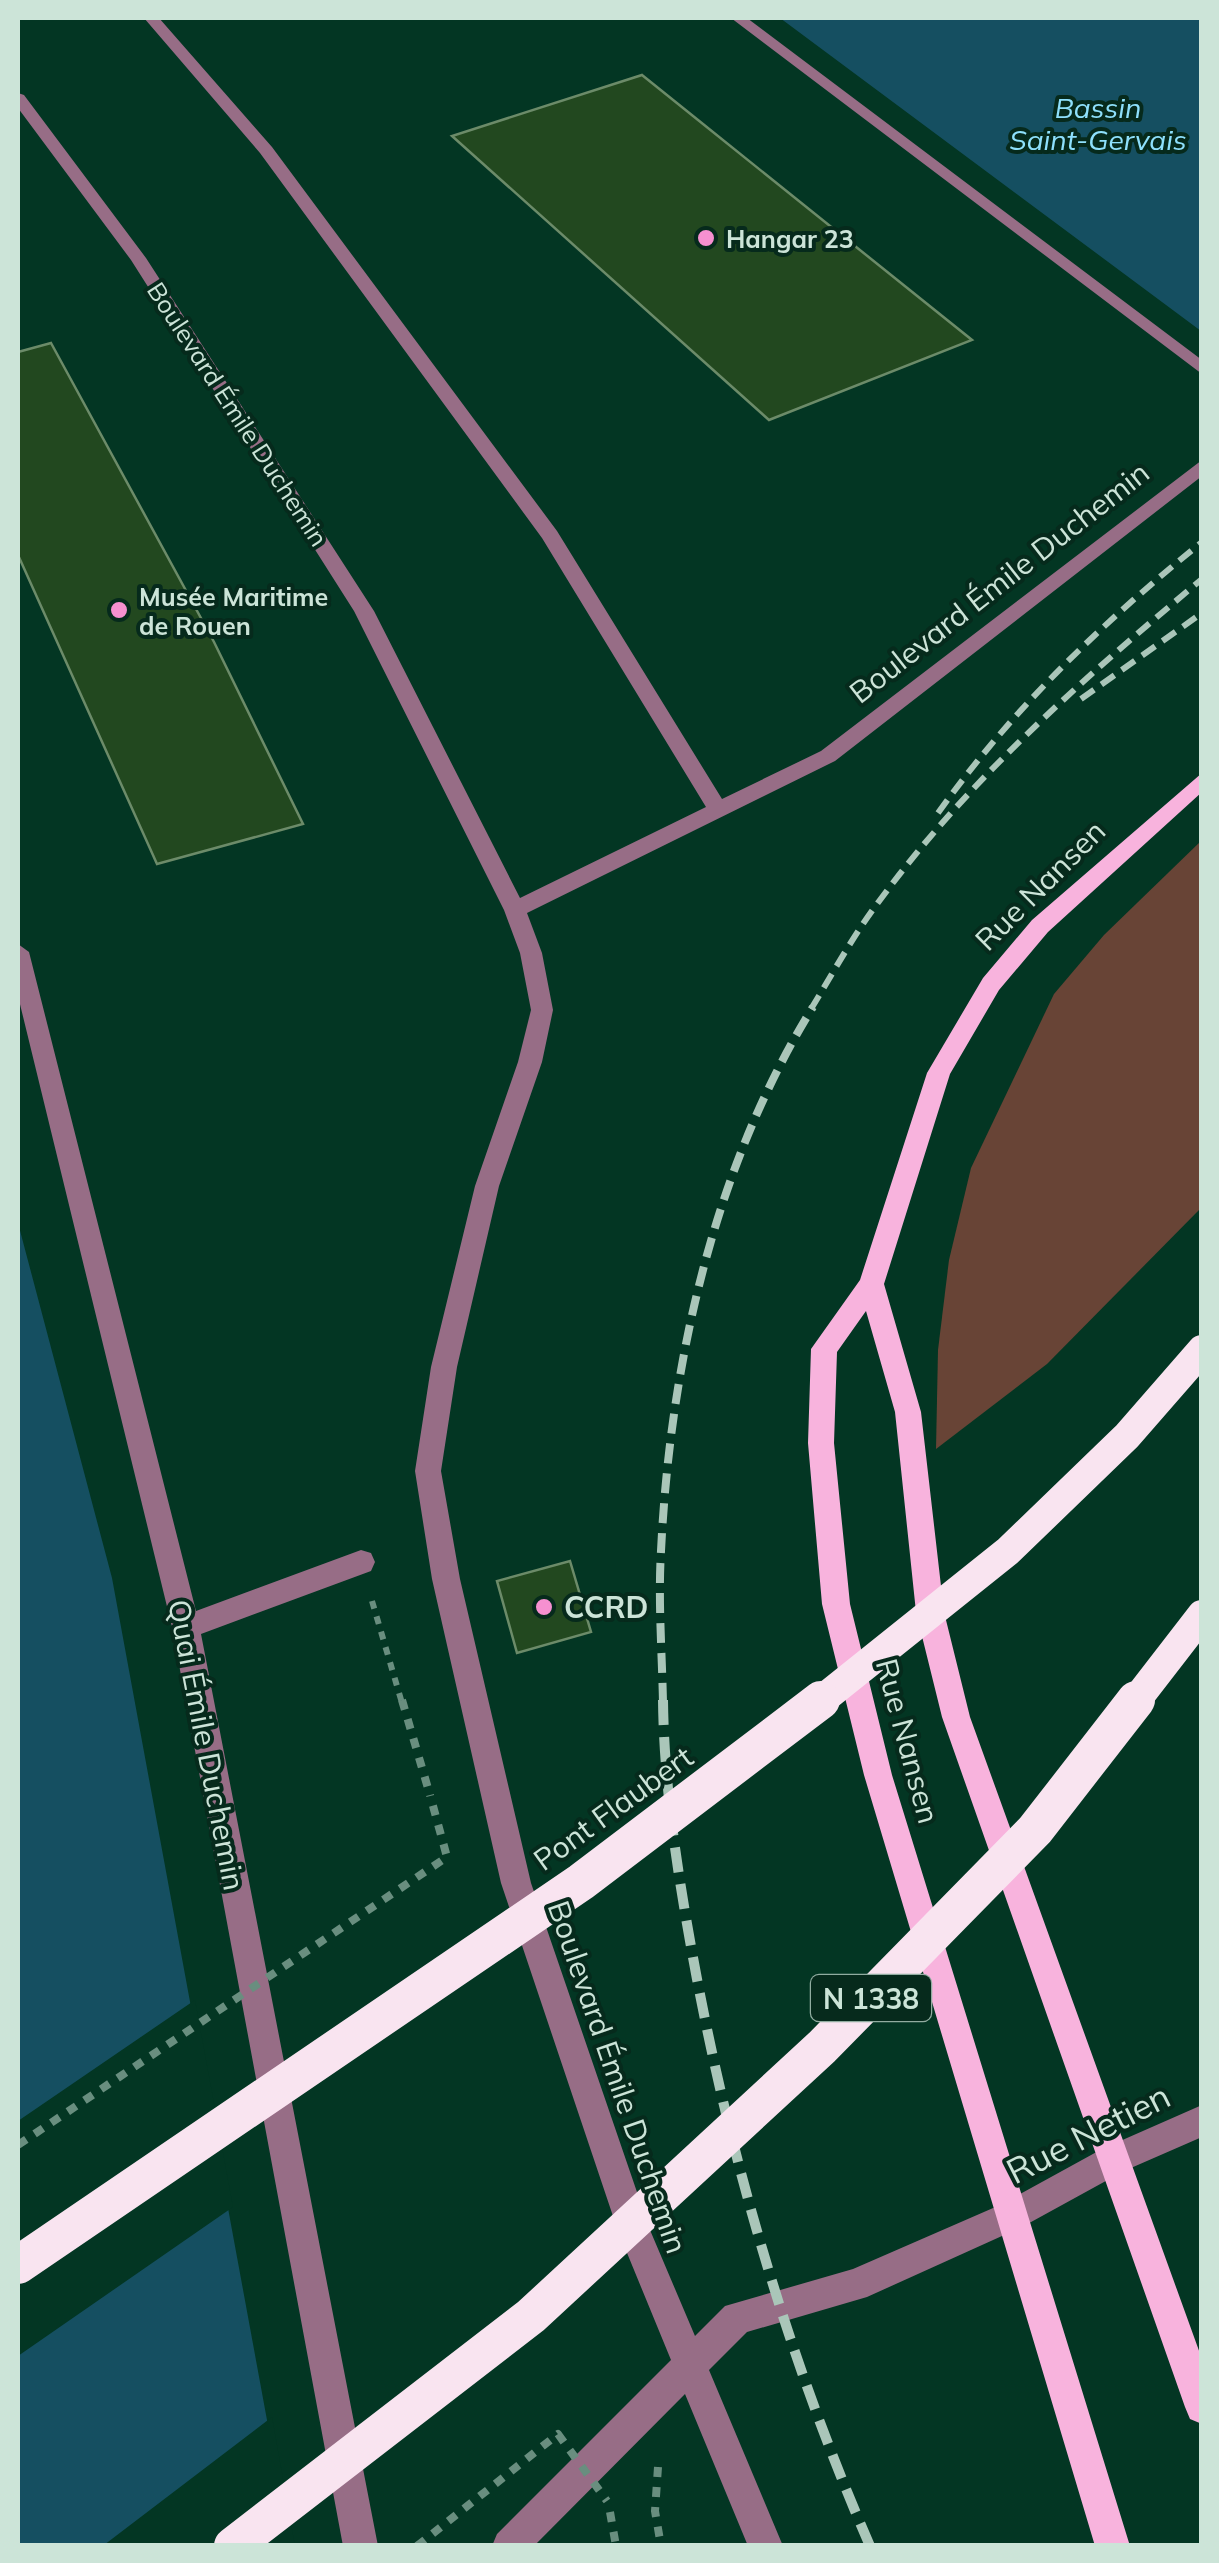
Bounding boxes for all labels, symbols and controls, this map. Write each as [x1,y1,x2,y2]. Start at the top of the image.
water label: Bassin Saint-Gervais [1009,90,1187,157]
place label: Hangar 23 [726,223,854,254]
marker: Hangar 23 [695,227,717,249]
street label: Boulevard Émile Duchemin [141,276,335,552]
street label: Boulevard Émile Duchemin [841,453,1157,711]
place label: Musée Maritime de Rouen [139,581,328,641]
marker: Musée Maritime de Rouen [108,599,130,621]
street label: Rue Nansen [967,812,1113,958]
place label: CCRD [564,1588,648,1626]
street label: Quai Émile Duchemin [160,1596,254,1894]
marker: CCRD [533,1596,555,1618]
street label: Rue Nansen [868,1654,948,1828]
street label: Pont Flaubert [526,1737,700,1879]
street label: Boulevard Émile Duchemin [540,1896,696,2258]
road number: N 1338 [811,1975,931,2021]
street label: Rue Netien [999,2073,1177,2193]

